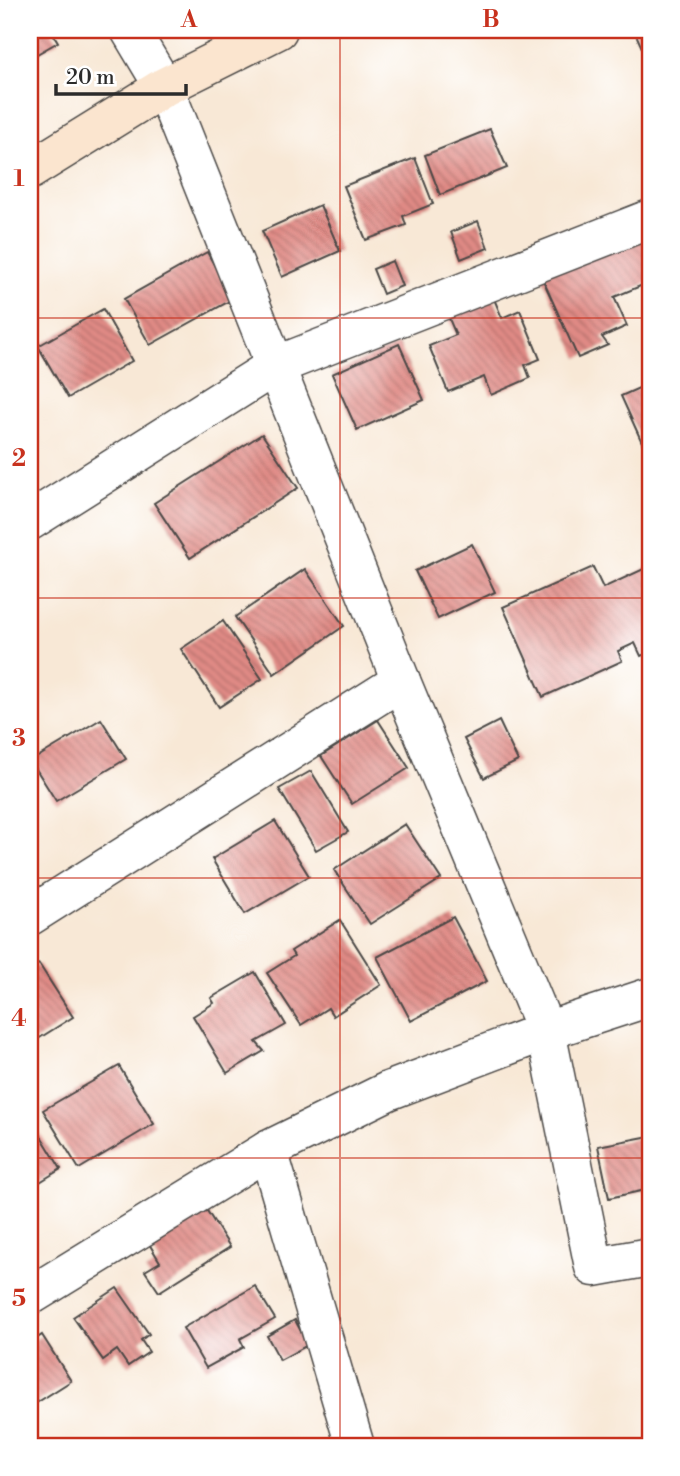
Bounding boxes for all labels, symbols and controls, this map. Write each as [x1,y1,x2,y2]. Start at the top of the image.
text: A [180,6,198,34]
text: B [482,6,500,34]
scale bar [56,52,186,96]
text: 20 m [66,65,115,91]
text: 1 [13,165,25,193]
text: 2 [12,445,26,473]
text: 3 [12,725,26,753]
text: 4 [11,1005,27,1033]
text: 5 [12,1285,26,1313]

